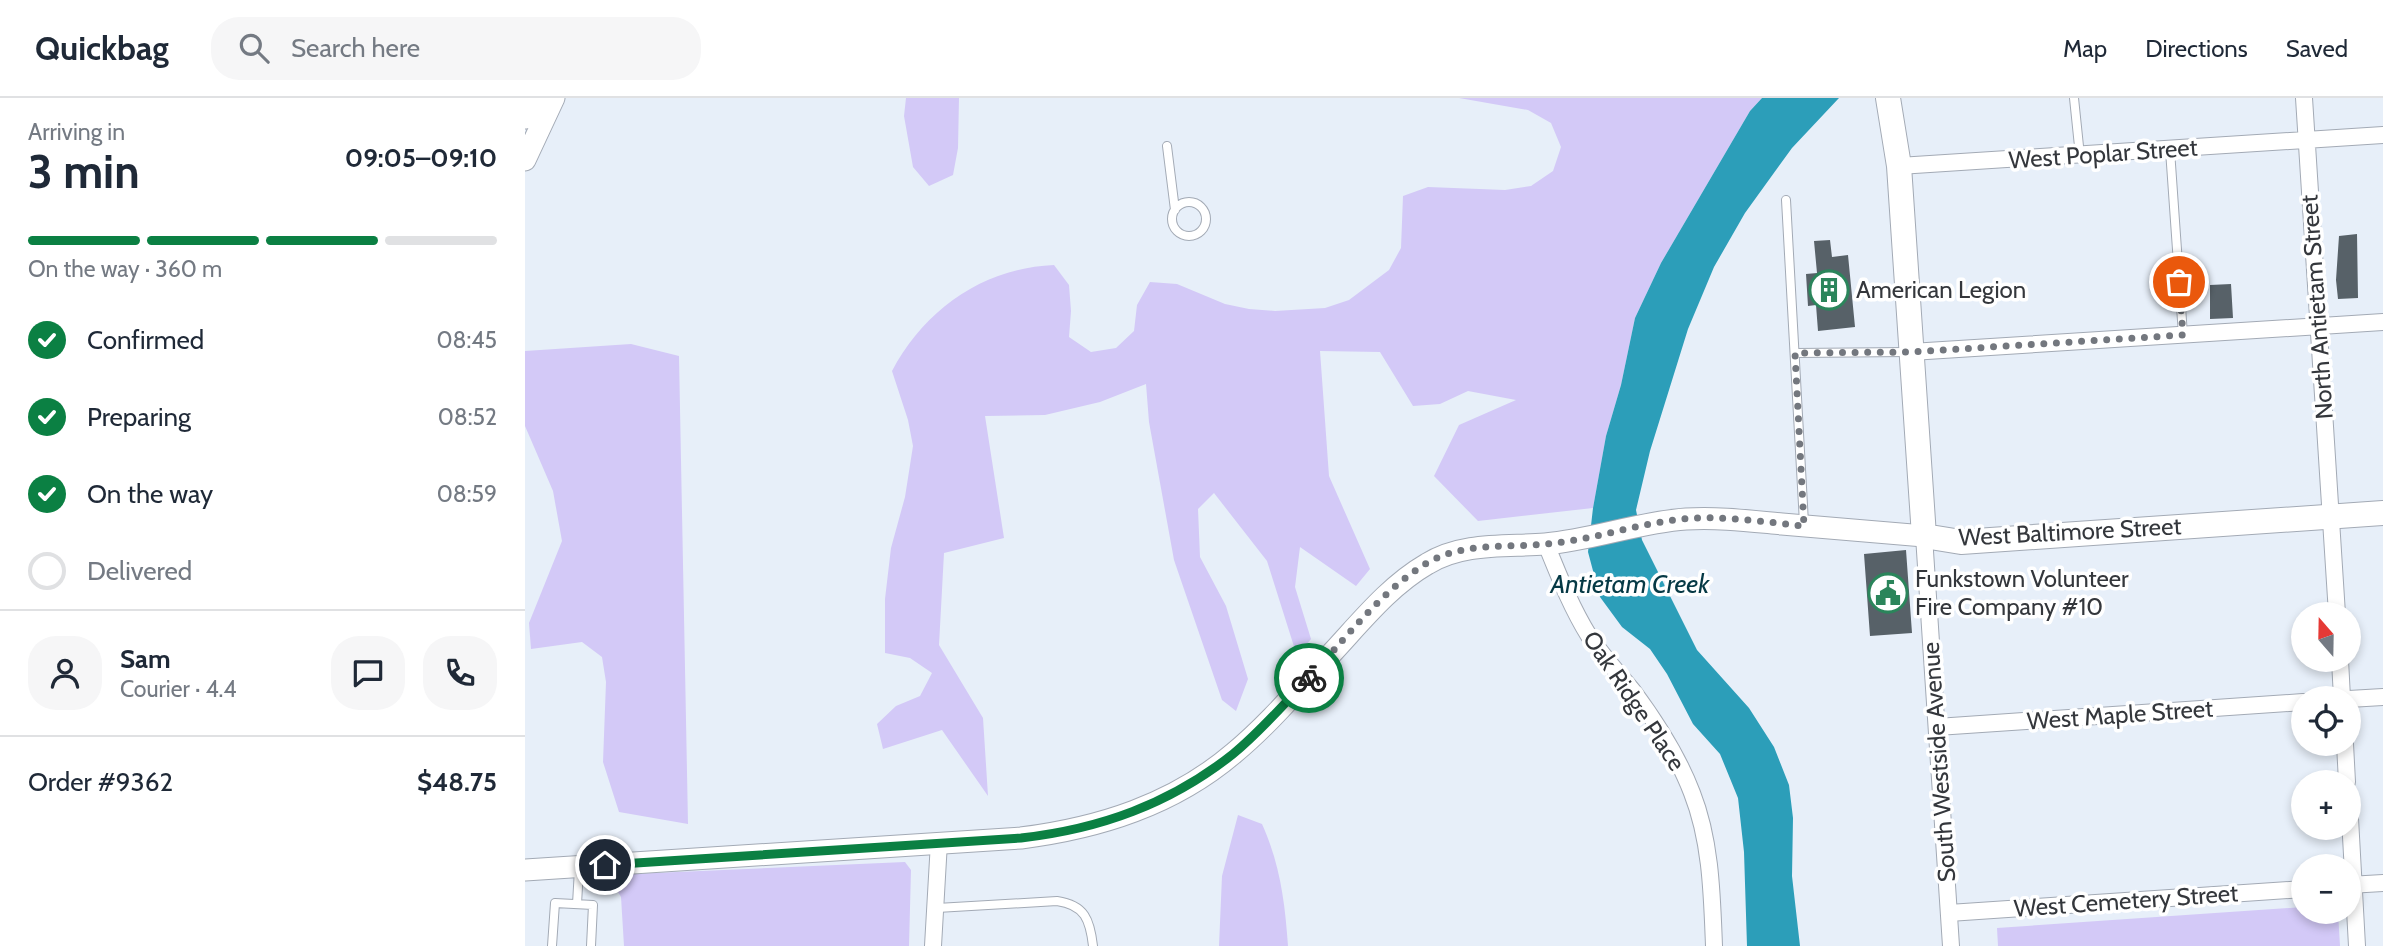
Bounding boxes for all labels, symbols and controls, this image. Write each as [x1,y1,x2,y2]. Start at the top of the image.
search box [211,17,701,80]
text: Quickbag [35,28,169,68]
icon: search [235,29,273,67]
text: Search here [291,32,420,64]
text: Map [2063,34,2107,63]
text: Directions [2145,34,2248,63]
text: Saved [2286,34,2348,63]
text: Arriving in [28,118,125,146]
street label: West Poplar Street [2008,132,2198,175]
text: 09:05–09:10 [345,142,497,174]
text: 3 min [28,144,140,200]
street label: North Antietam Street [2294,194,2339,420]
pin [2149,252,2209,312]
text: On the way · 360 m [28,255,222,283]
icon: bag [2160,263,2198,301]
building icon: American Legion [1808,269,1850,311]
place label: American Legion [1856,275,2026,304]
icon: check [28,321,66,359]
text: Confirmed [87,324,204,356]
text: 08:45 [436,326,497,354]
icon: check [28,398,66,436]
text: Preparing [87,401,191,433]
text: 08:52 [438,403,497,431]
icon: check [28,475,66,513]
text: On the way [87,478,213,510]
text: 08:59 [437,480,497,508]
street label: West Baltimore Street [1958,511,2182,552]
text: Delivered [87,555,192,587]
place label: Funkstown Volunteer Fire Company #10 [1915,564,2129,621]
water label: Antietam Creek [1550,568,1710,600]
public building icon: Funkstown Volunteer Fire Company #10 [1867,572,1909,614]
north arrow [2291,602,2361,672]
map controls [2291,602,2361,924]
street label: Oak Ridge Place [1577,625,1692,776]
button: person [28,636,102,710]
button: chat [331,636,405,710]
button: phone [423,636,497,710]
street label: South Westside Avenue [1916,641,1961,883]
text: Sam [120,643,171,675]
courier [1274,643,1344,713]
icon: bike [1290,659,1328,697]
text: Courier · 4.4 [120,675,237,703]
button: locate [2291,686,2361,756]
street label: West Maple Street [2026,694,2214,735]
text: Order #9362 [28,766,173,798]
text: $48.75 [417,766,497,798]
button: + [2291,770,2361,840]
pin [575,835,635,895]
icon: home [586,846,624,884]
button: − [2291,854,2361,924]
street label: West Cemetery Street [2013,878,2239,923]

